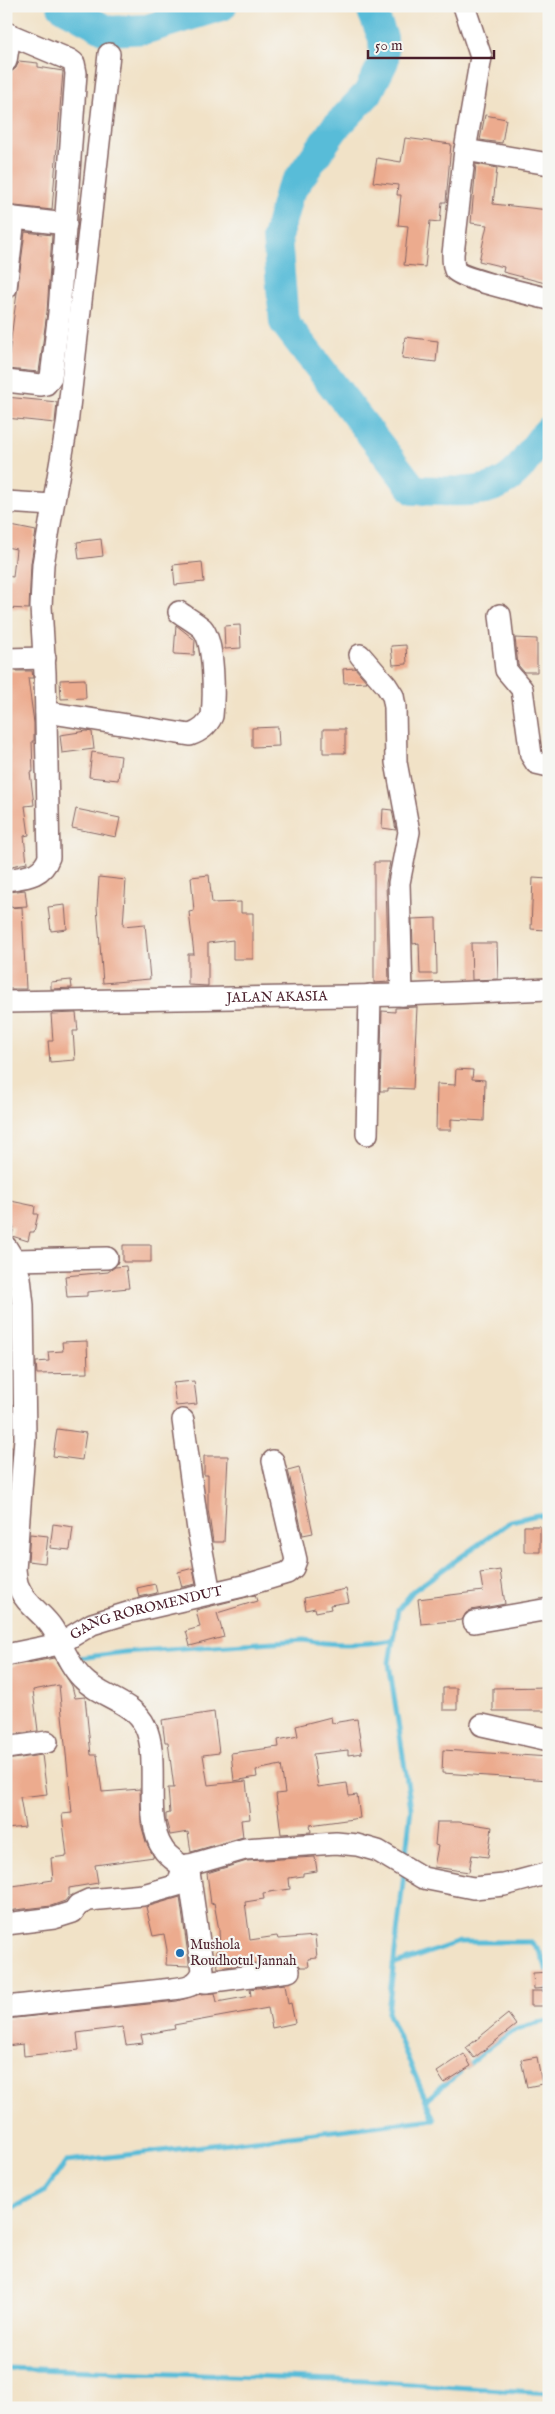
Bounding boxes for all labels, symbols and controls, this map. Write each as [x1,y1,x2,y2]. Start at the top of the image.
scale bar [368,28,494,60]
text: 50 m [375,36,403,55]
street label: JALAN AKASIA [224,987,328,1007]
street label: GANG ROROMENDUT [67,1582,225,1644]
place label: Mushola Roudhotul Jannah [190,1936,297,1970]
marker: Mushola Roudhotul Jannah [174,1947,186,1959]

